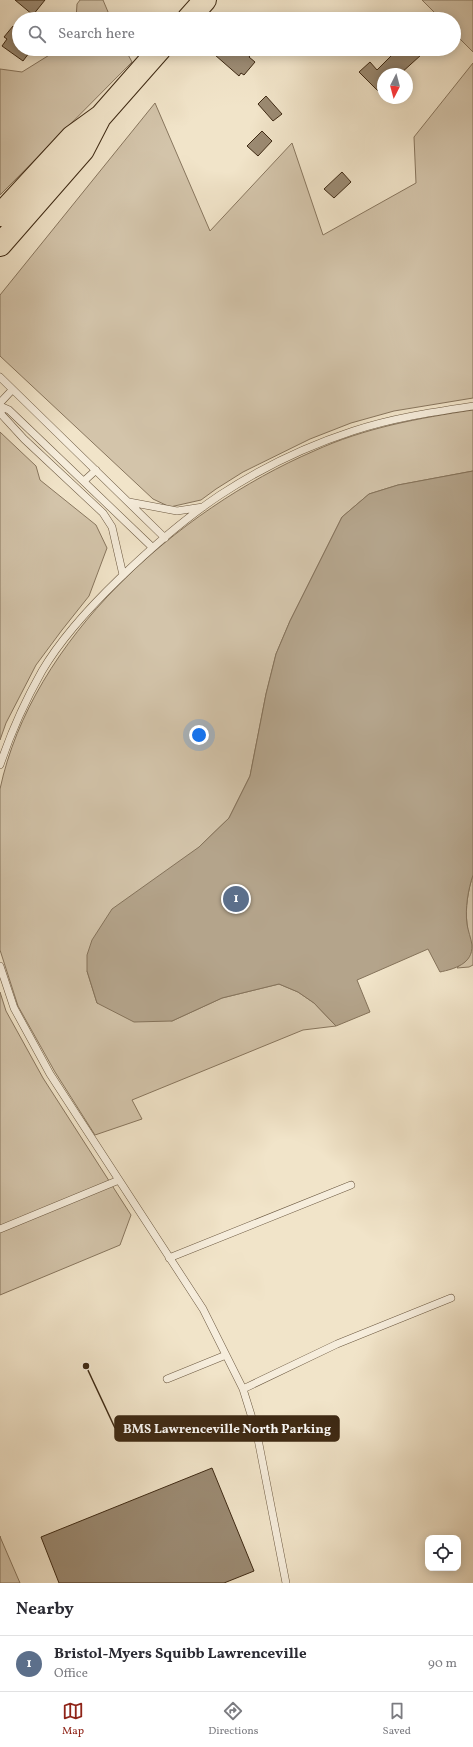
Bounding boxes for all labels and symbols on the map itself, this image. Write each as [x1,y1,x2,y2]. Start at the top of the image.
north arrow [377,68,413,104]
your location [189,725,209,745]
pin: 1 [223,884,249,914]
callout: BMS Lawrenceville North Parking [115,1416,339,1441]
text: BMS Lawrenceville North Parking [123,1421,331,1439]

